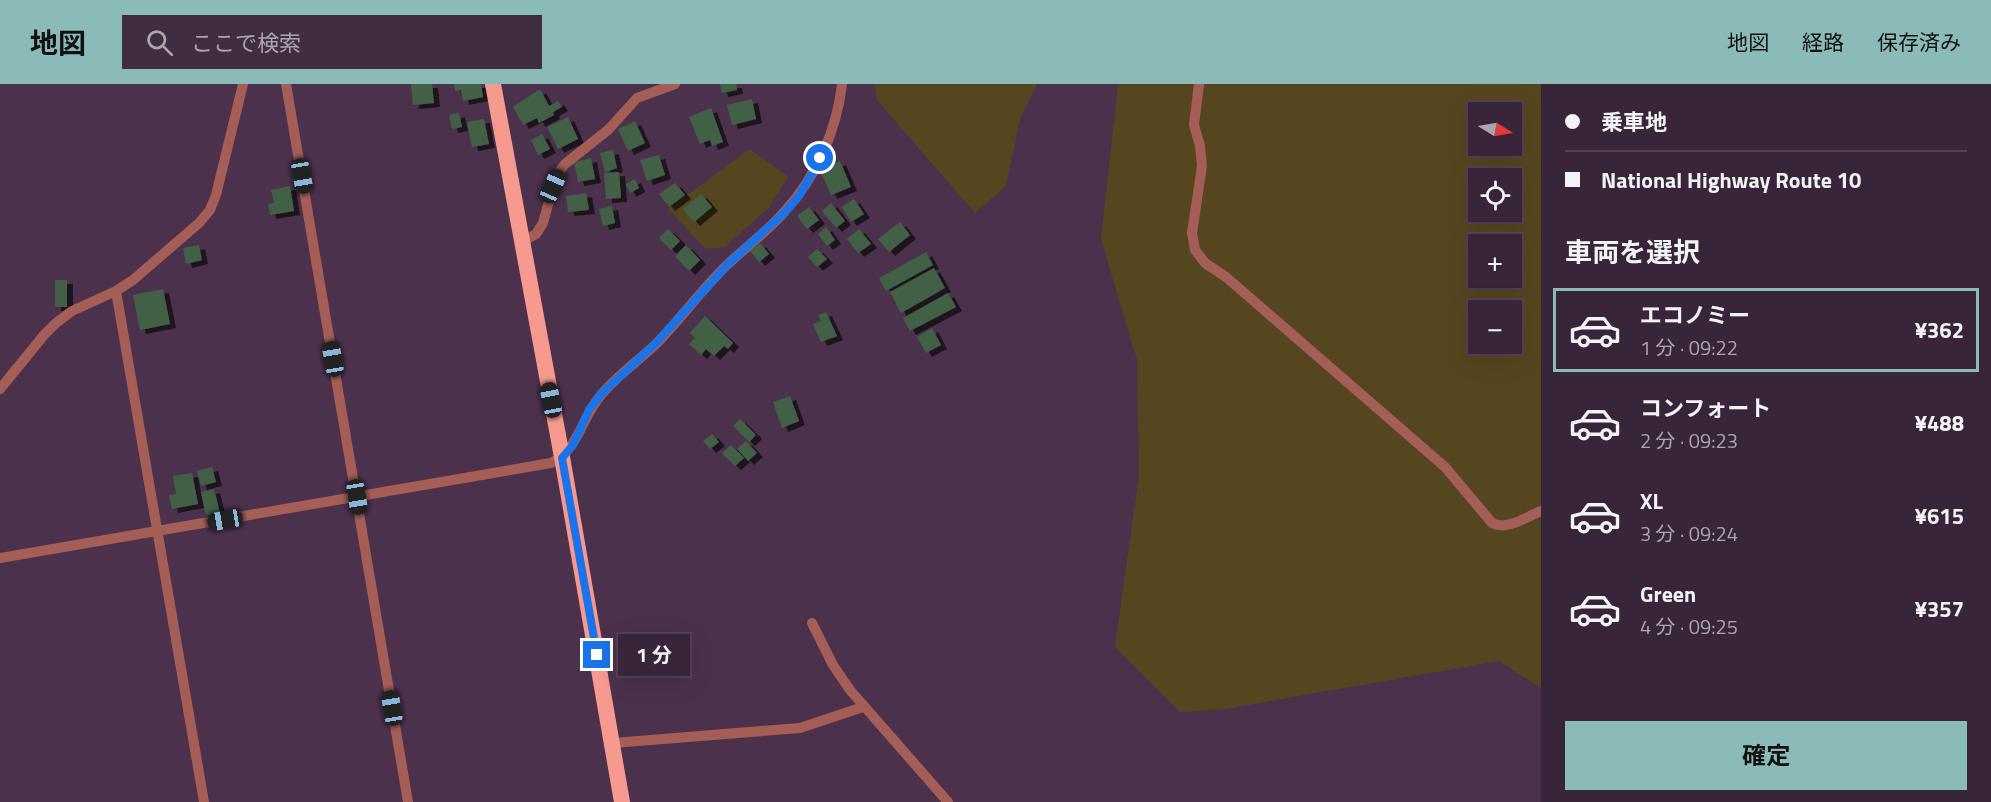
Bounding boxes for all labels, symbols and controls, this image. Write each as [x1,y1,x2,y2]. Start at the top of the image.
search box [122,15,542,69]
text: 地図 [30,21,86,64]
icon: search [143,26,176,59]
text: ここで検索 [191,26,301,60]
text: 地図 [1727,26,1769,58]
text: 経路 [1802,26,1844,58]
text: 保存済み [1877,26,1961,58]
north arrow [1468,102,1522,156]
map controls [1468,102,1522,354]
text: 乗車地 [1601,105,1667,139]
route start [806,144,833,171]
car [290,157,314,195]
text: National Highway Route 10 [1601,163,1861,197]
car [537,166,569,206]
button: locate [1468,168,1522,222]
text: 車両を選択 [1565,231,1700,272]
button: + [1468,234,1522,288]
text: エコノミー [1640,298,1750,332]
button: − [1468,300,1522,354]
icon: car [1568,303,1622,357]
text: ¥362 [1915,313,1964,347]
text: 1 分 · 09:22 [1640,332,1738,363]
car [321,340,345,378]
car [539,381,563,419]
text: コンフォート [1640,391,1771,425]
icon: car [1568,396,1622,450]
text: ¥488 [1915,406,1964,440]
text: 2 分 · 09:23 [1640,425,1738,456]
car [345,478,369,516]
text: XL [1640,484,1663,518]
icon: car [1568,489,1622,543]
text: ¥615 [1915,499,1964,533]
car [206,508,244,532]
text: 3 分 · 09:24 [1640,518,1738,549]
text: Green [1640,577,1696,611]
icon: car [1568,582,1622,636]
text: ¥357 [1915,592,1964,626]
text: 4 分 · 09:25 [1640,611,1738,642]
callout: 1 分 [618,634,690,676]
text: 1 分 [636,639,672,670]
route end [583,641,610,668]
car [380,689,404,727]
button: 確定 [1565,721,1967,790]

